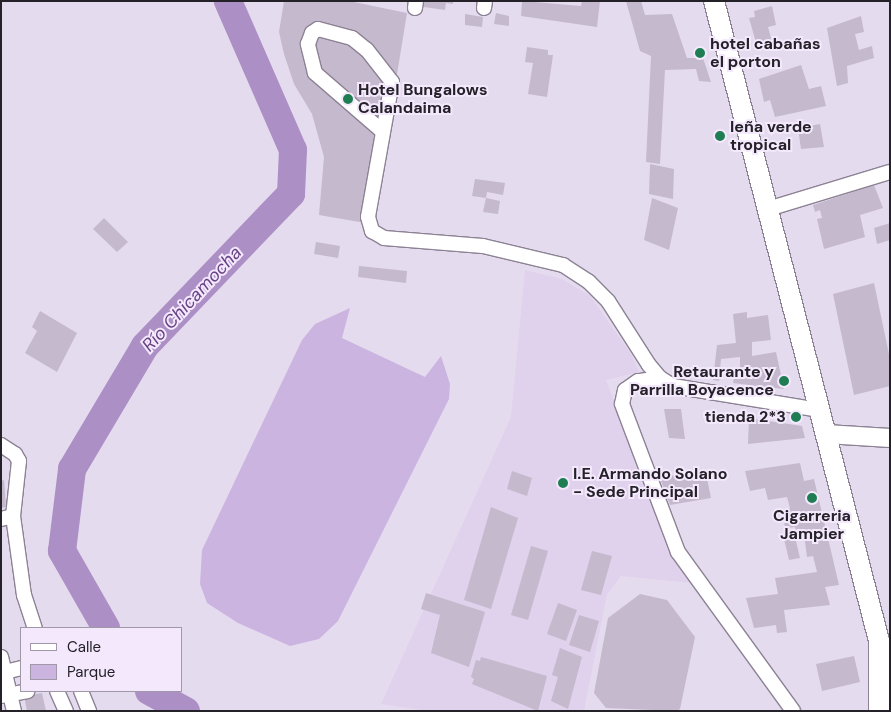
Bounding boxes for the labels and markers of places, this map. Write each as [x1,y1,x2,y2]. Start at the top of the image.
place label: hotel cabañas el porton [710,34,820,72]
marker: hotel cabañas el porton [694,47,706,59]
place label: Hotel Bungalows Calandaima [358,80,487,118]
marker: Hotel Bungalows Calandaima [342,93,354,105]
place label: leña verde tropical [730,117,812,155]
marker: leña verde tropical [714,130,726,142]
place label: Retaurante y Parrilla Boyacence [630,362,774,400]
marker: Retaurante y Parrilla Boyacence [778,375,790,387]
place label: tienda 2*3 [704,407,786,427]
marker: tienda 2*3 [790,411,802,423]
place label: I.E. Armando Solano - Sede Principal [573,464,727,502]
marker: I.E. Armando Solano - Sede Principal [557,477,569,489]
marker: Cigarreria Jampier [806,492,818,504]
place label: Cigarreria Jampier [773,506,851,544]

